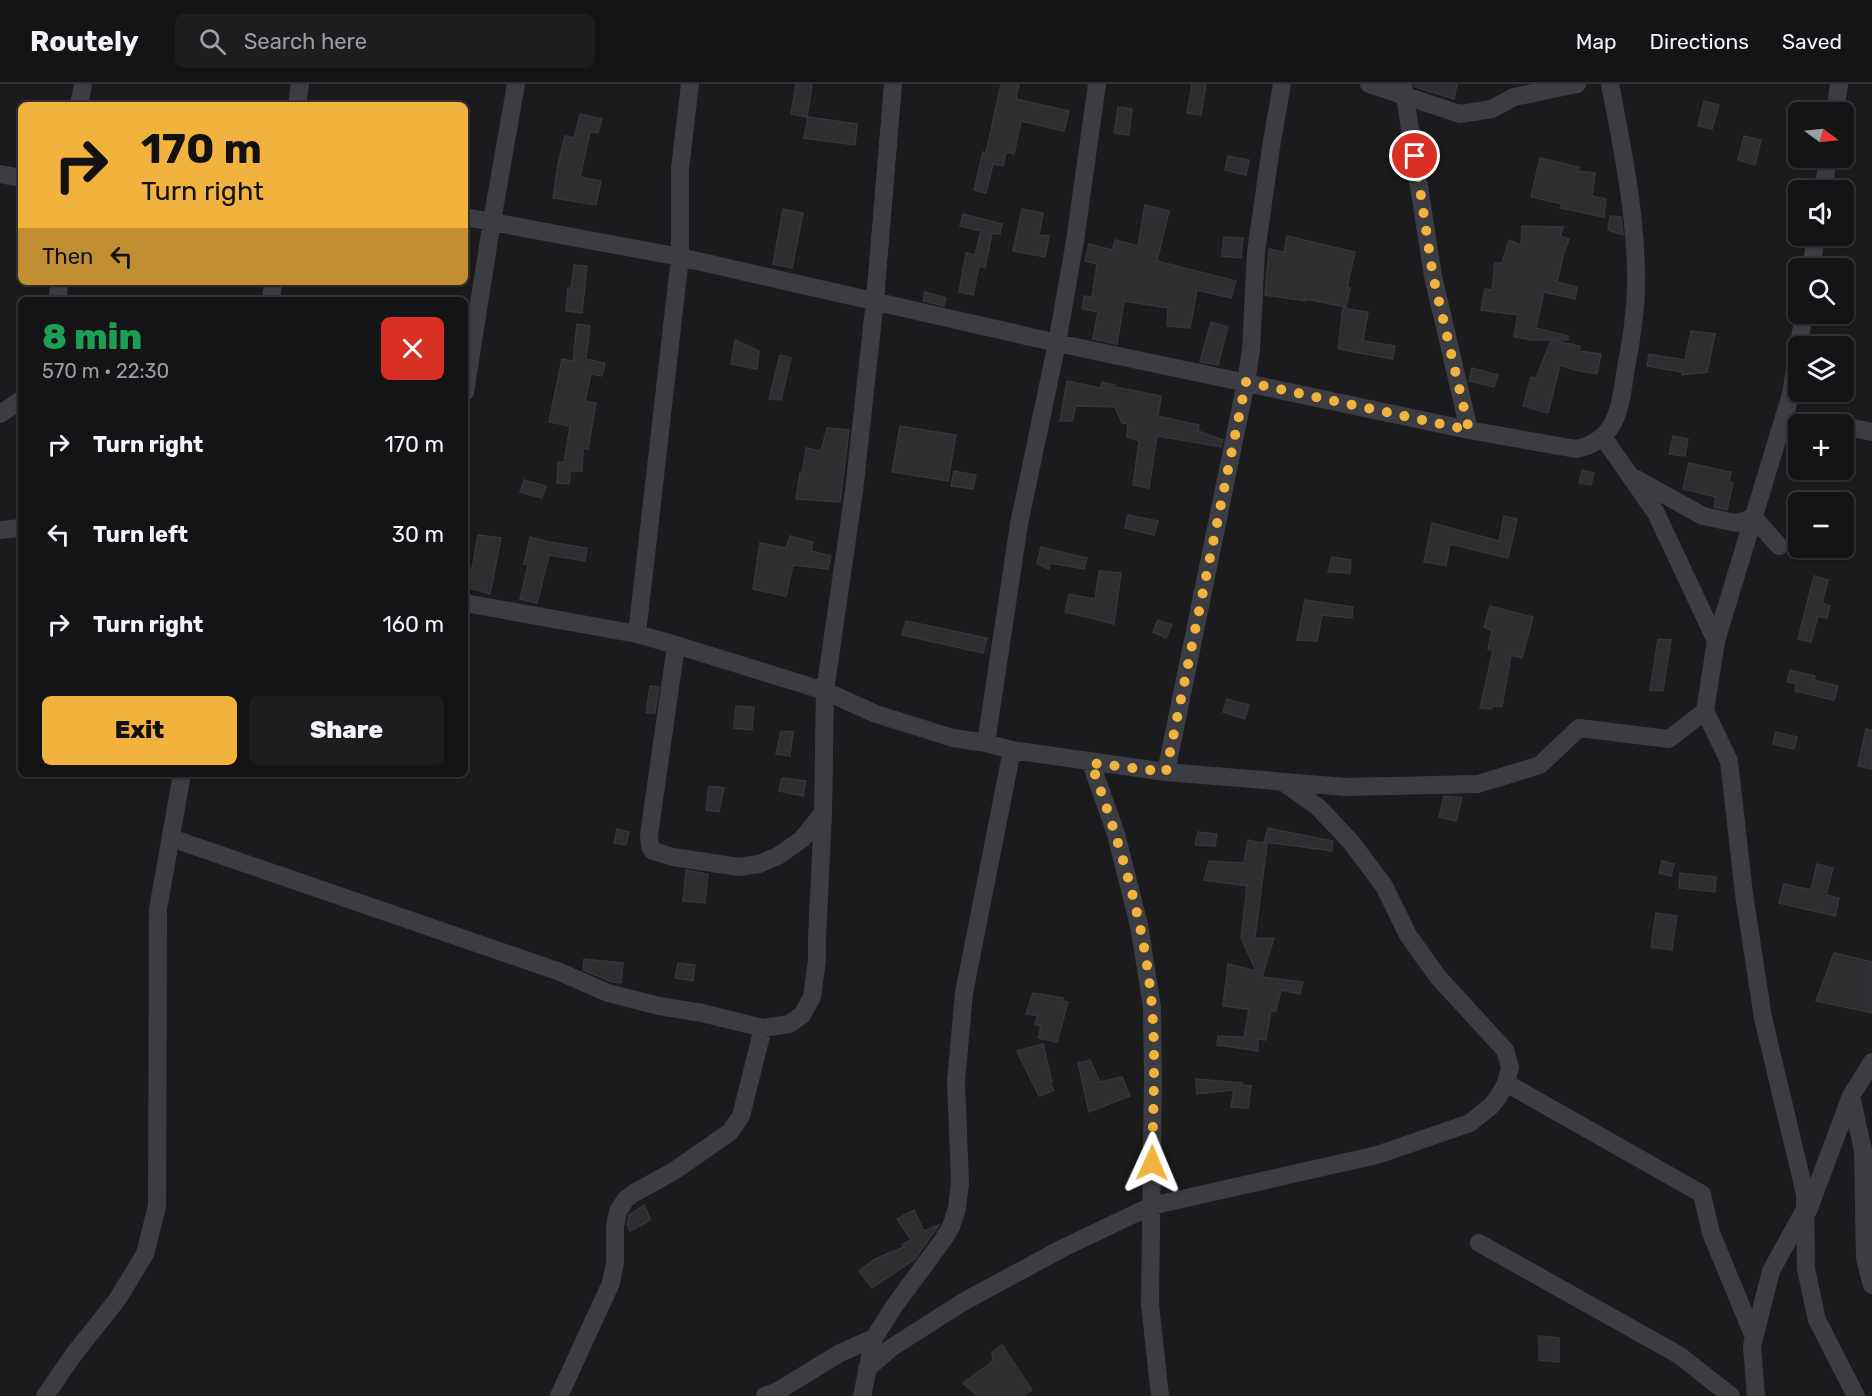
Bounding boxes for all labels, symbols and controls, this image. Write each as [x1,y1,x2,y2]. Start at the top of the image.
search box [175,14,595,68]
text: Routely [30,25,139,58]
icon: search [196,25,229,58]
text: Search here [244,28,367,55]
text: Map [1576,29,1617,54]
text: Directions [1650,29,1749,54]
text: Saved [1782,29,1842,54]
north arrow [1788,102,1854,168]
map controls [1788,102,1854,558]
text: 170 m [141,124,262,174]
icon: right [42,126,120,204]
pin [1389,130,1440,181]
icon: arrive [1398,139,1431,172]
text: Turn right [141,175,264,207]
button: sound [1788,180,1854,246]
icon: left [105,240,138,273]
text: Then [42,243,93,270]
button: search [1788,258,1854,324]
text: 8 min [42,315,142,358]
button: close [381,317,444,380]
button: layers [1788,336,1854,402]
text: 570 m · 22:30 [42,359,169,383]
button: + [1788,414,1854,480]
icon: right [42,428,75,461]
text: Turn right [93,431,203,458]
text: 170 m [384,431,444,458]
button: − [1788,492,1854,558]
icon: left [42,518,75,551]
text: Turn left [93,521,188,548]
text: 30 m [392,521,444,548]
icon: right [42,608,75,641]
text: Turn right [93,611,203,638]
text: 160 m [382,611,444,638]
button: Exit [42,696,237,765]
button: Share [249,696,444,765]
position arrow [1120,1131,1184,1195]

